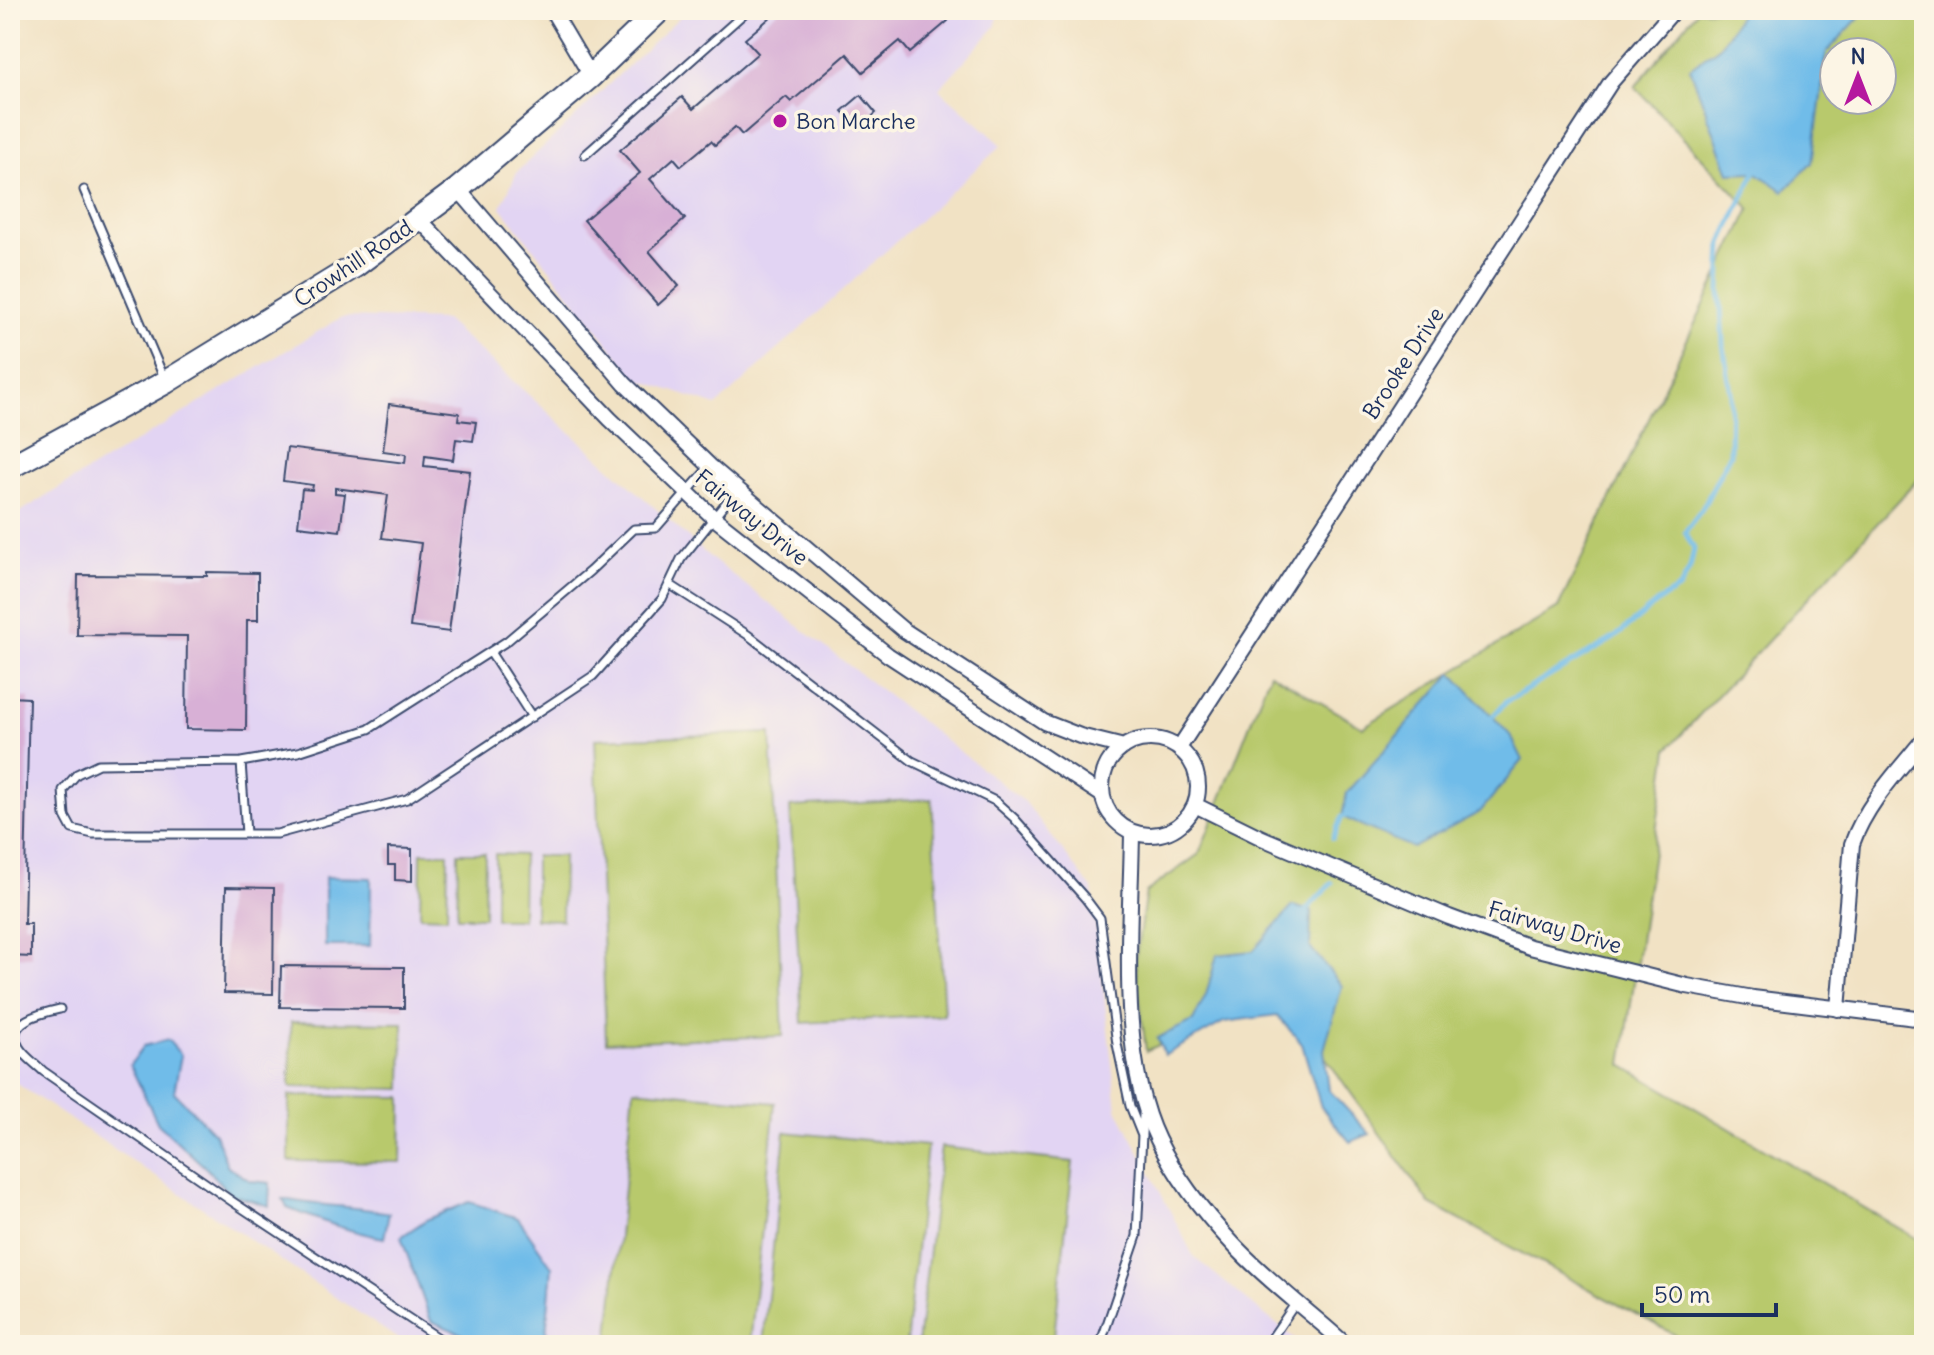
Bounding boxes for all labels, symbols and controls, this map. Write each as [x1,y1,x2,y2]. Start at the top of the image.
north arrow [1818,36,1898,116]
text: N [1850,42,1866,70]
place label: Bon Marche [796,107,916,135]
marker: Bon Marche [771,112,789,130]
street label: Crowhill Road [288,213,418,313]
street label: Brooke Drive [1356,302,1450,424]
street label: Fairway Drive [690,463,814,571]
street label: Fairway Drive [1485,895,1625,959]
scale bar [1642,1267,1776,1317]
text: 50 m [1654,1279,1710,1309]

